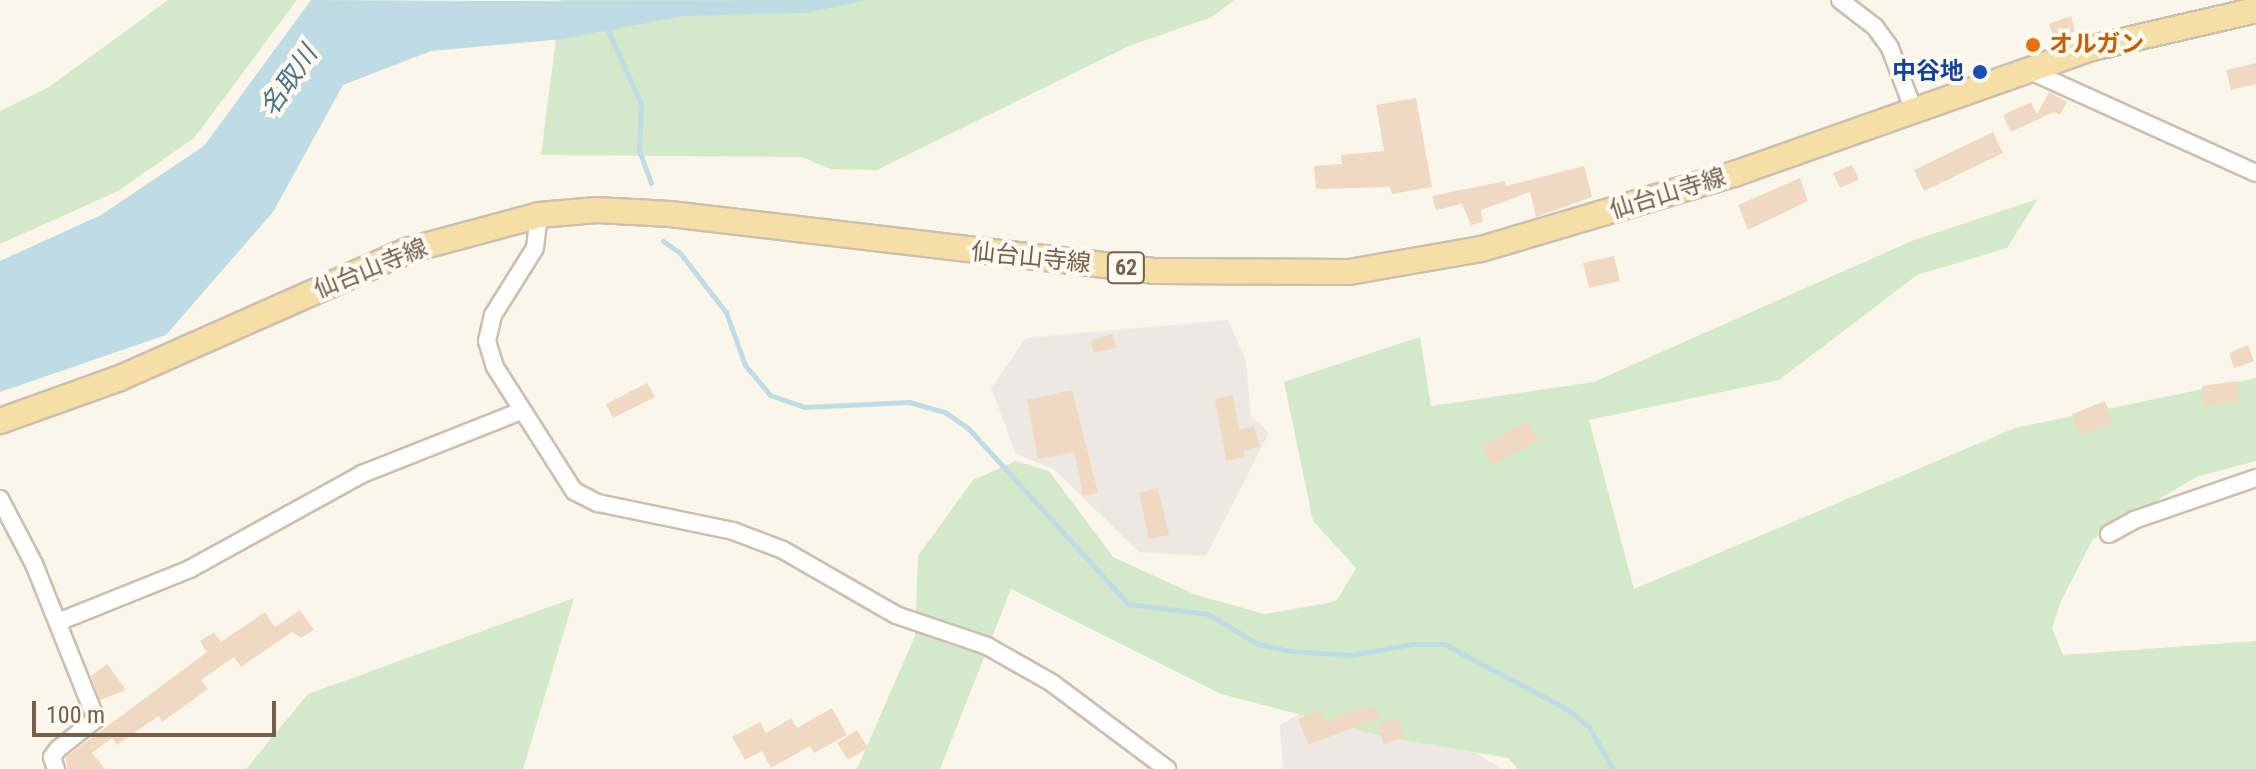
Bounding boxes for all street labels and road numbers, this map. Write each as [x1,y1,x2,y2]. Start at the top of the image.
street label: 仙台山寺線 [1606,163,1730,225]
street label: 仙台山寺線 [310,233,432,305]
street label: 仙台山寺線 [970,237,1092,279]
road number: 62 [1106,250,1146,286]

